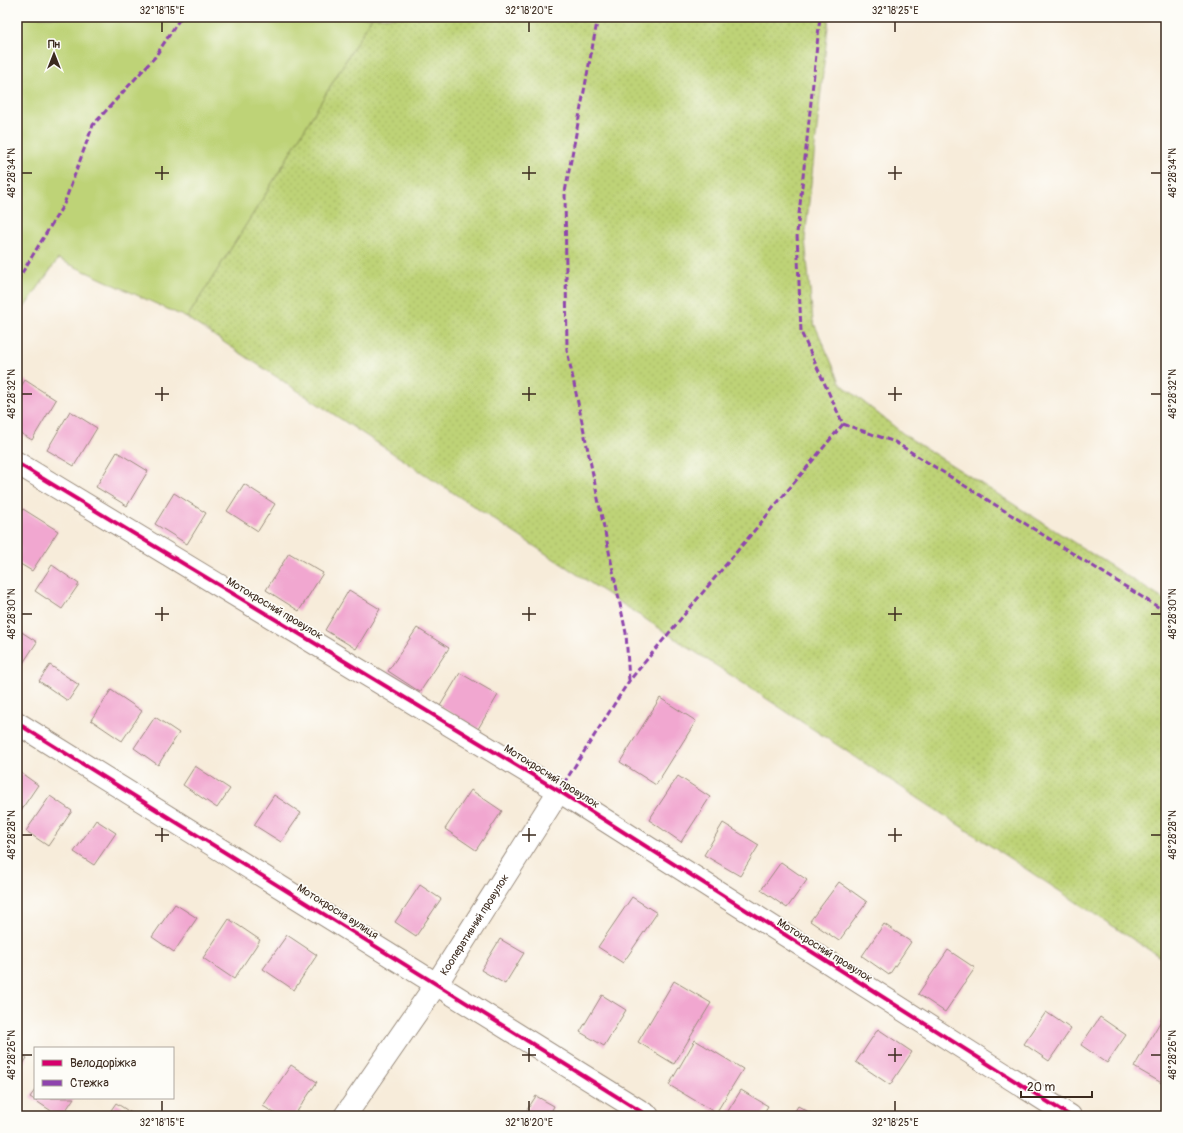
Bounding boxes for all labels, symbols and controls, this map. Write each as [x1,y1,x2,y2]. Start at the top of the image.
text: 32°18'15"E [139,5,185,17]
text: 32°18'20"E [505,5,553,17]
text: 32°18'25"E [872,5,918,17]
north arrow [34,34,74,74]
text: Пн [48,38,61,51]
text: 48°28'34"N [6,148,18,198]
text: 48°28'34"N [1167,148,1179,198]
text: 48°28'32"N [6,369,18,419]
text: 48°28'32"N [1167,369,1179,419]
street label: Мотокросний провулок [224,575,325,642]
text: 48°28'30"N [6,588,18,640]
text: 48°28'30"N [1167,588,1179,640]
street label: Мотокросний провулок [502,742,602,811]
text: 48°28'28"N [6,810,18,860]
text: 48°28'28"N [1167,810,1179,860]
street label: Кооперативний провулок [438,871,512,978]
street label: Мотокросна вулиця [295,881,381,942]
street label: Мотокросний провулок [775,916,875,985]
text: 48°28'26"N [6,1030,18,1080]
text: 48°28'26"N [1167,1030,1179,1080]
legend [34,1047,174,1099]
text: Велодоріжка [70,1056,137,1071]
scale bar [1021,1073,1092,1099]
text: Стежка [70,1076,109,1091]
text: 20 m [1027,1080,1056,1095]
text: 32°18'15"E [139,1117,185,1129]
text: 32°18'20"E [505,1117,553,1129]
text: 32°18'25"E [872,1117,918,1129]

